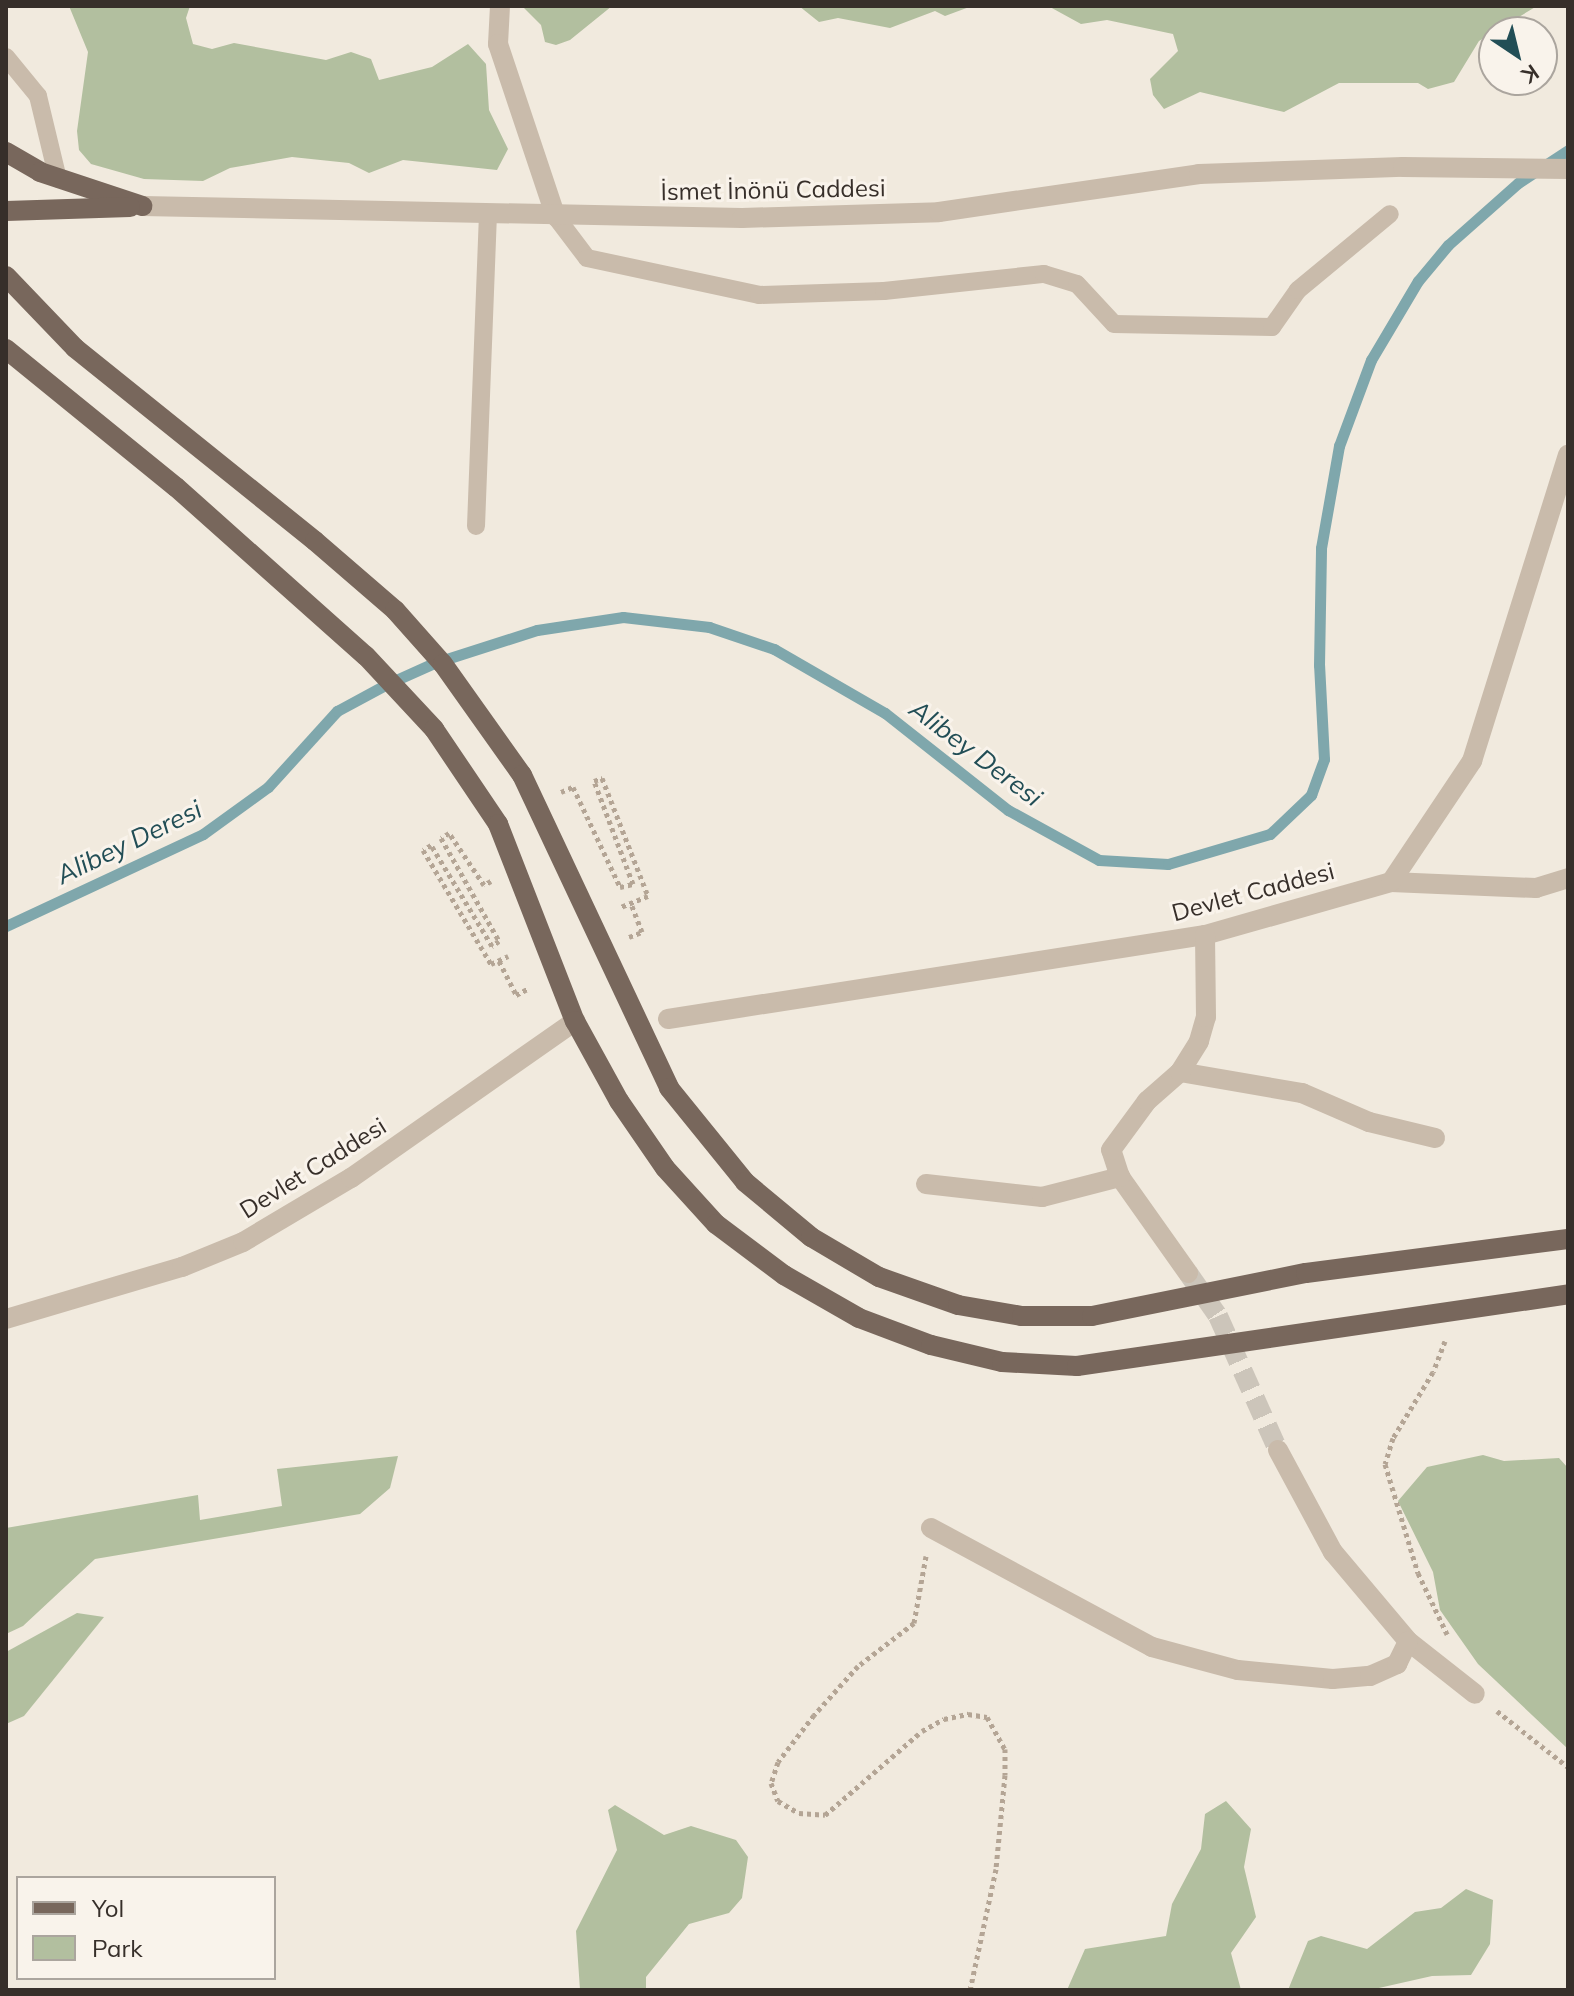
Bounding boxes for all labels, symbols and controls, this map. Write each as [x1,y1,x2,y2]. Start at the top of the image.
north arrow [1478,16,1558,96]
text: K [1517,58,1545,90]
street label: İsmet İnönü Caddesi [660,174,886,206]
water label: Alibey Deresi [904,693,1048,813]
water label: Alibey Deresi [51,793,207,891]
street label: Devlet Caddesi [1169,856,1337,928]
street label: Devlet Caddesi [235,1112,391,1224]
legend [16,1876,276,1980]
text: Yol [92,1893,124,1923]
text: Park [92,1933,143,1963]

